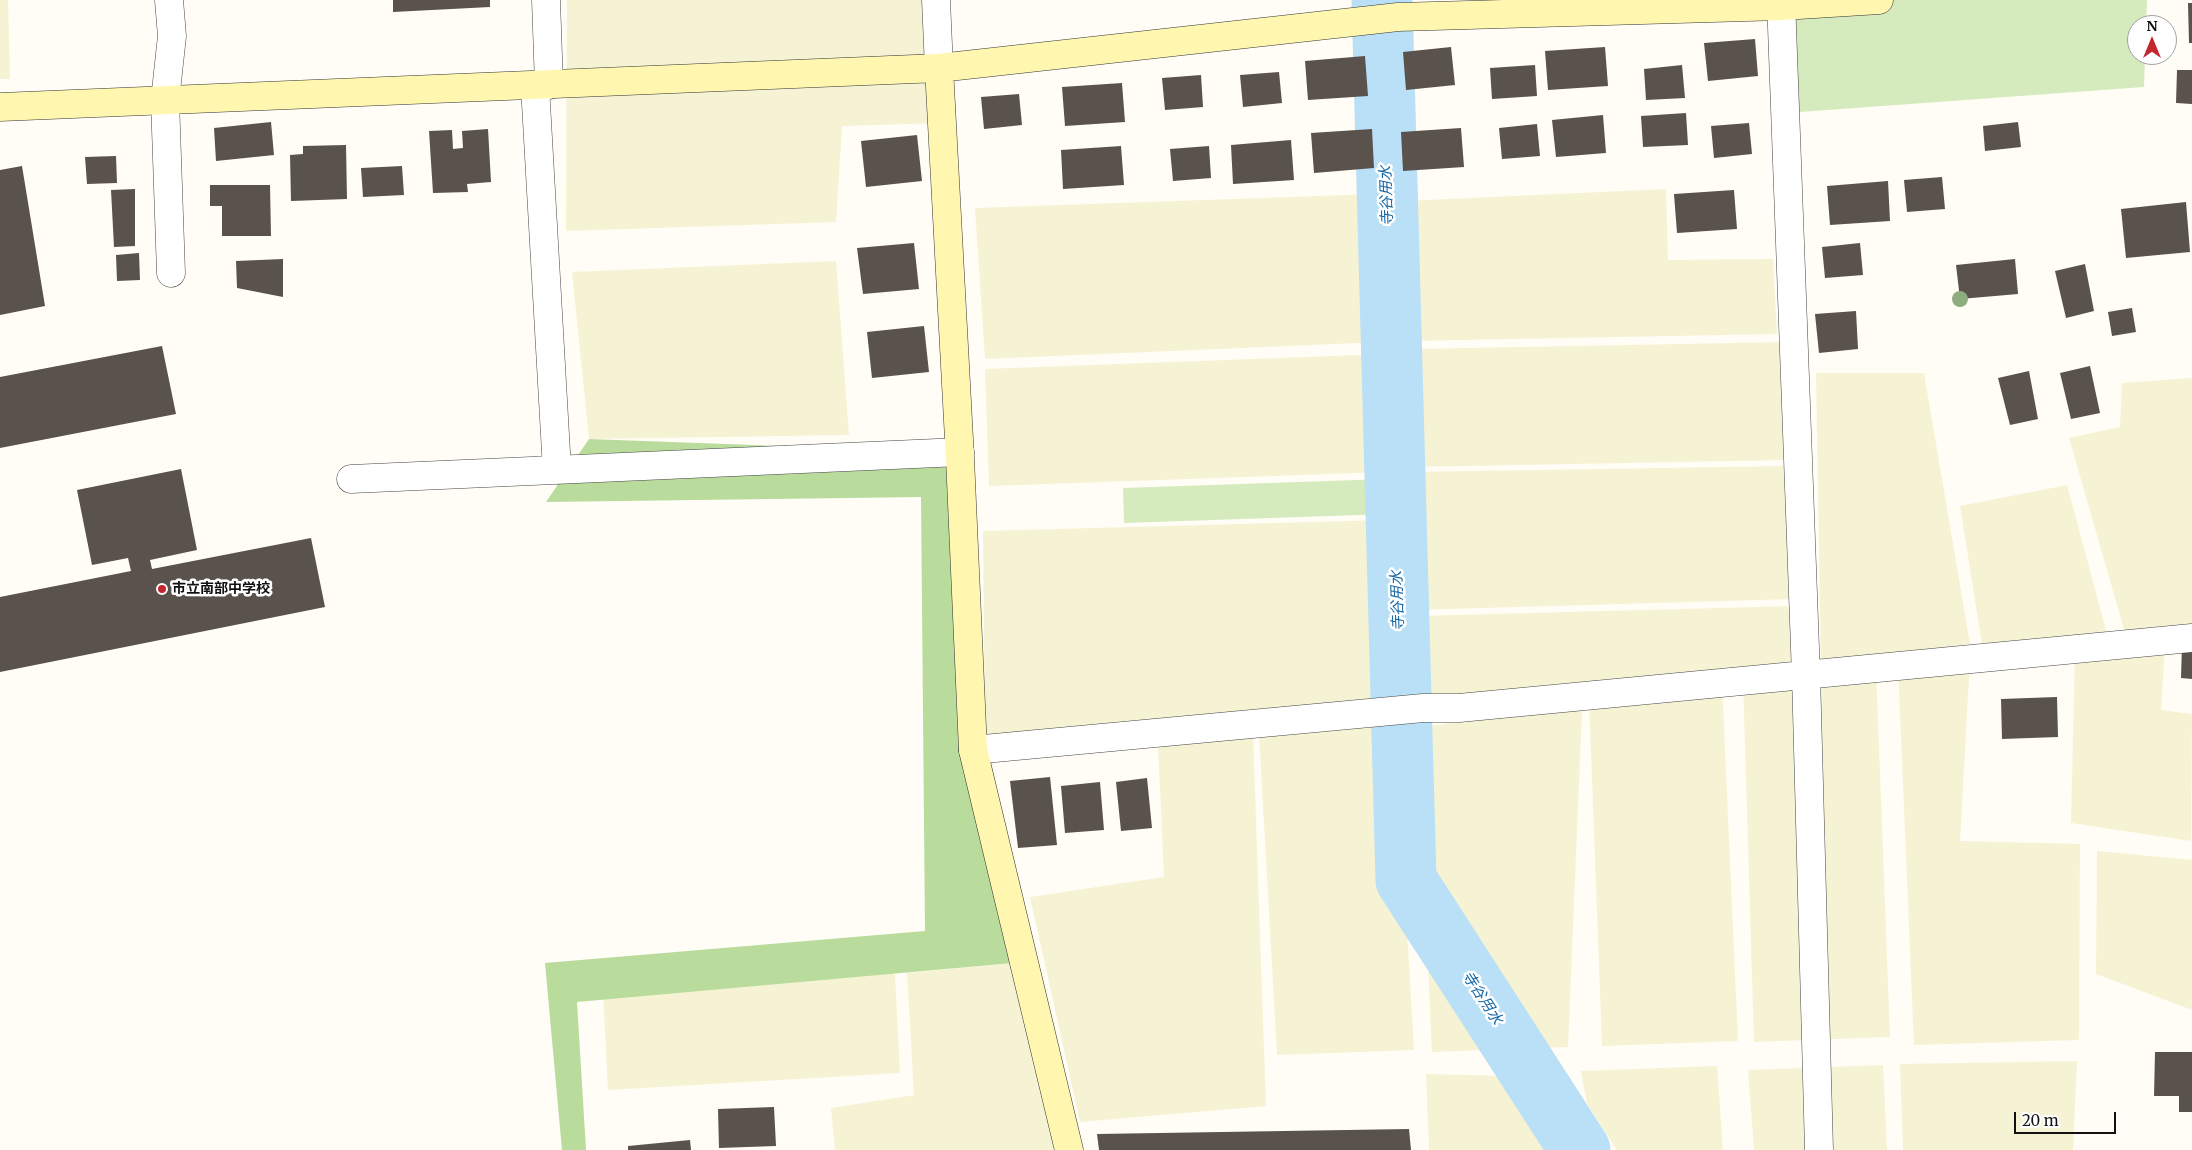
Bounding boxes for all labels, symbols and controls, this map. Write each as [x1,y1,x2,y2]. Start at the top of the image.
north arrow [2127,15,2177,65]
text: N [2146,17,2158,35]
water label: 寺谷用水 [1377,166,1397,226]
water label: 寺谷用水 [1388,571,1408,631]
place label: 市立南部中学校 [172,581,270,597]
marker: 市立南部中学校 [156,583,168,595]
water label: 寺谷用水 [1458,968,1506,1028]
scale bar [2017,1102,2120,1134]
text: 20 m [2022,1111,2059,1130]

